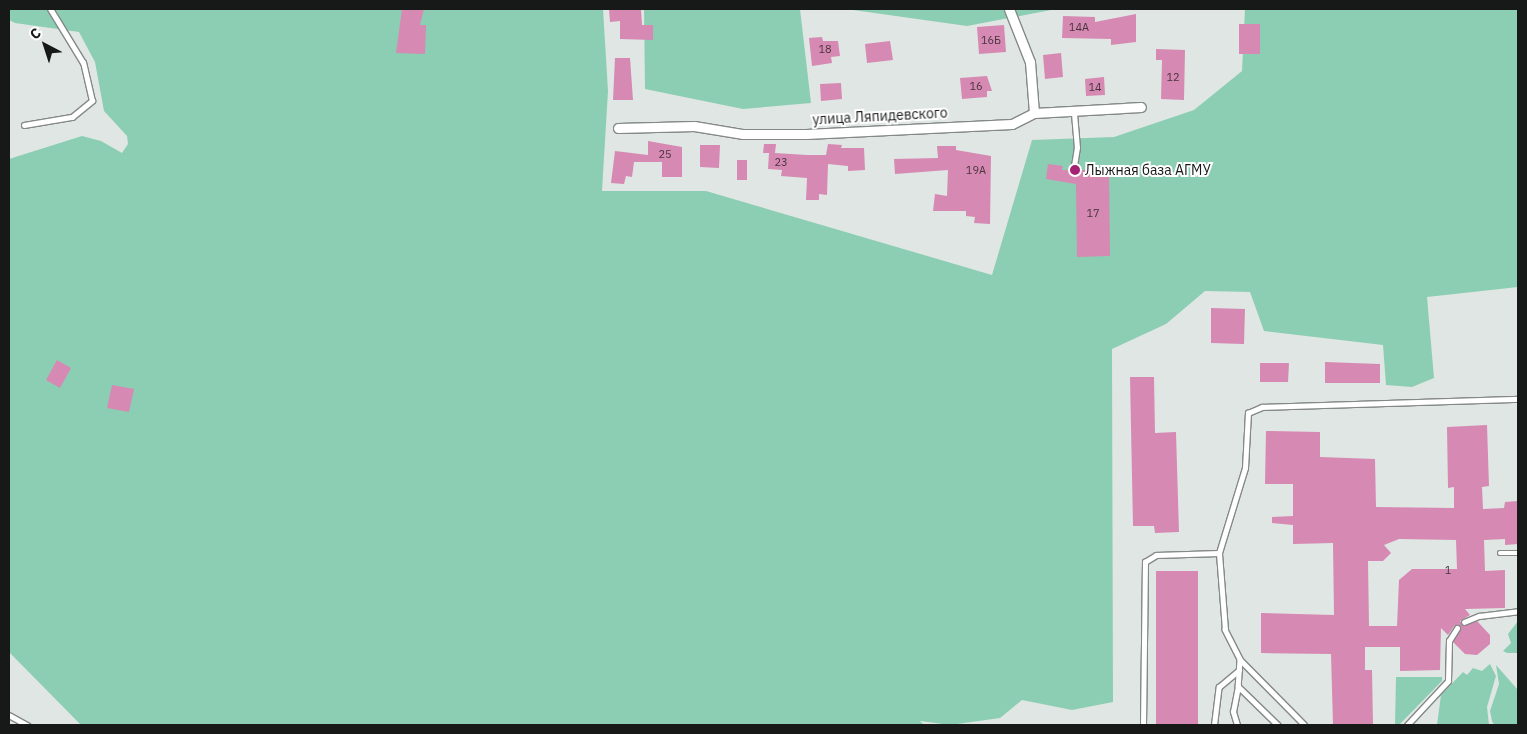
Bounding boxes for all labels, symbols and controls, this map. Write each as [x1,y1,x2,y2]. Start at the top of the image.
north arrow [20,20,70,70]
house number: 14А [1069,20,1089,34]
text: С [26,24,45,43]
house number: 16Б [981,33,1001,47]
house number: 18 [818,42,832,56]
house number: 12 [1166,70,1180,84]
house number: 16 [969,79,983,93]
house number: 14 [1088,80,1102,94]
street label: улица Ляпидевского [812,104,948,128]
house number: 25 [658,147,672,161]
house number: 23 [774,155,788,169]
place label: Лыжная база АГМУ [1085,162,1211,178]
house number: 19А [966,163,986,177]
marker: Лыжная база АГМУ [1069,164,1081,176]
house number: 17 [1086,206,1100,220]
house number: 1 [1445,563,1451,577]

